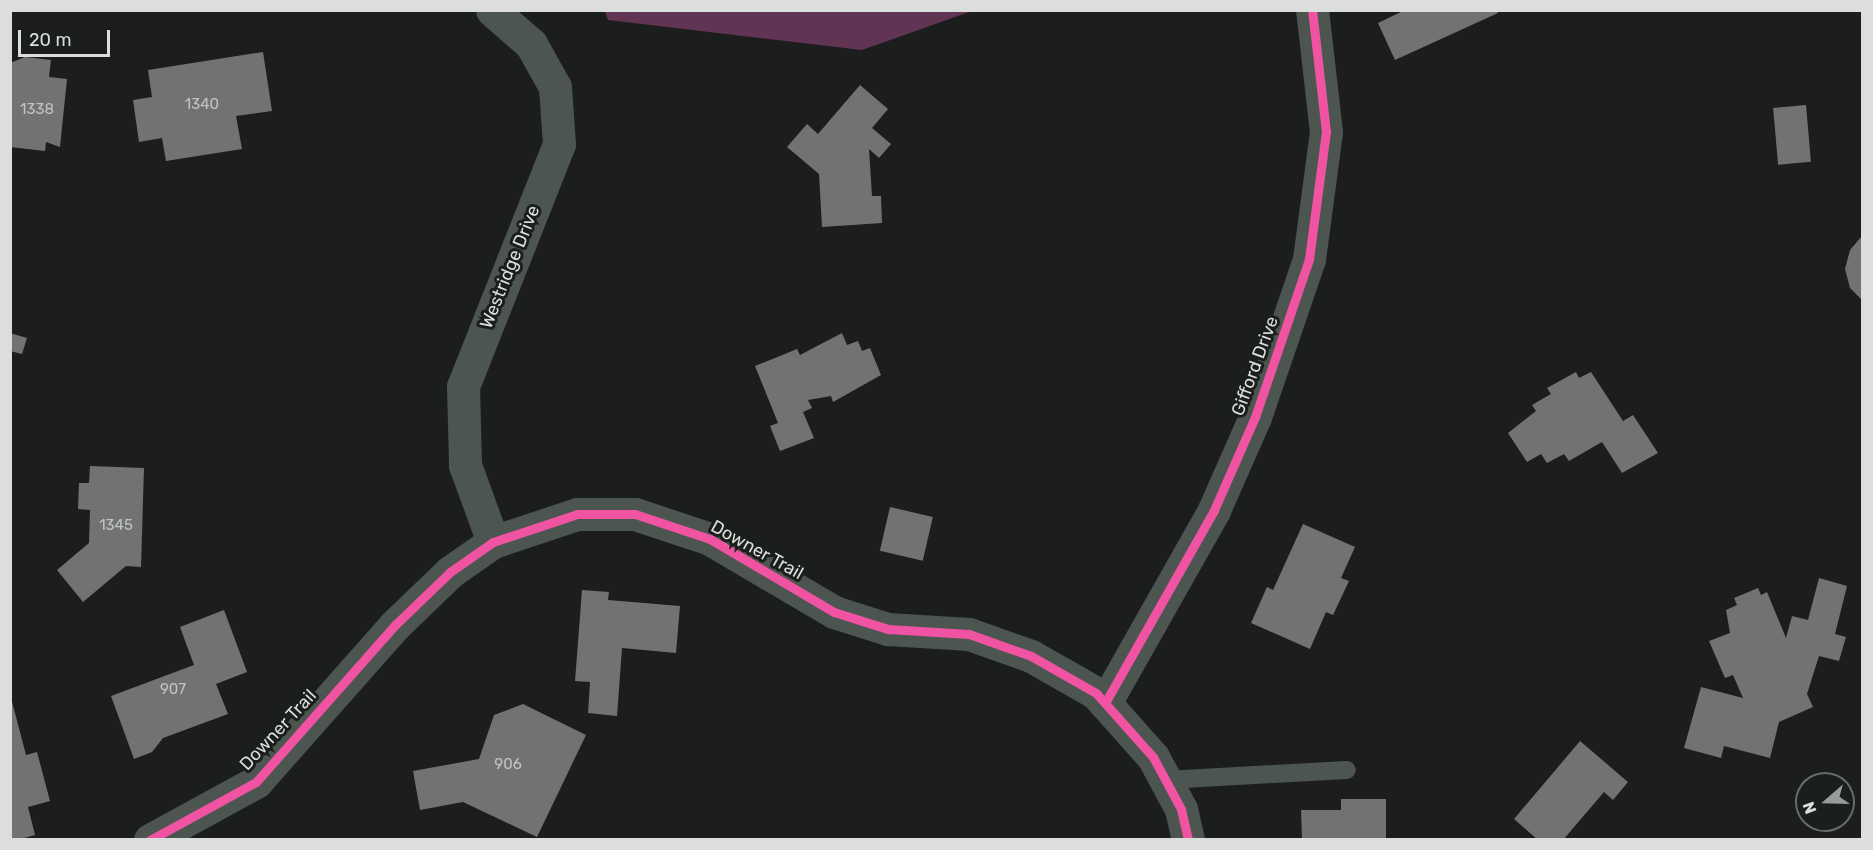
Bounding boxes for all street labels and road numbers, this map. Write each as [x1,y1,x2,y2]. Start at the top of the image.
street label: Westridge Drive [475,202,545,332]
street label: Gifford Drive [1227,313,1283,419]
street label: Downer Trail [707,515,807,585]
street label: Downer Trail [235,685,321,775]

